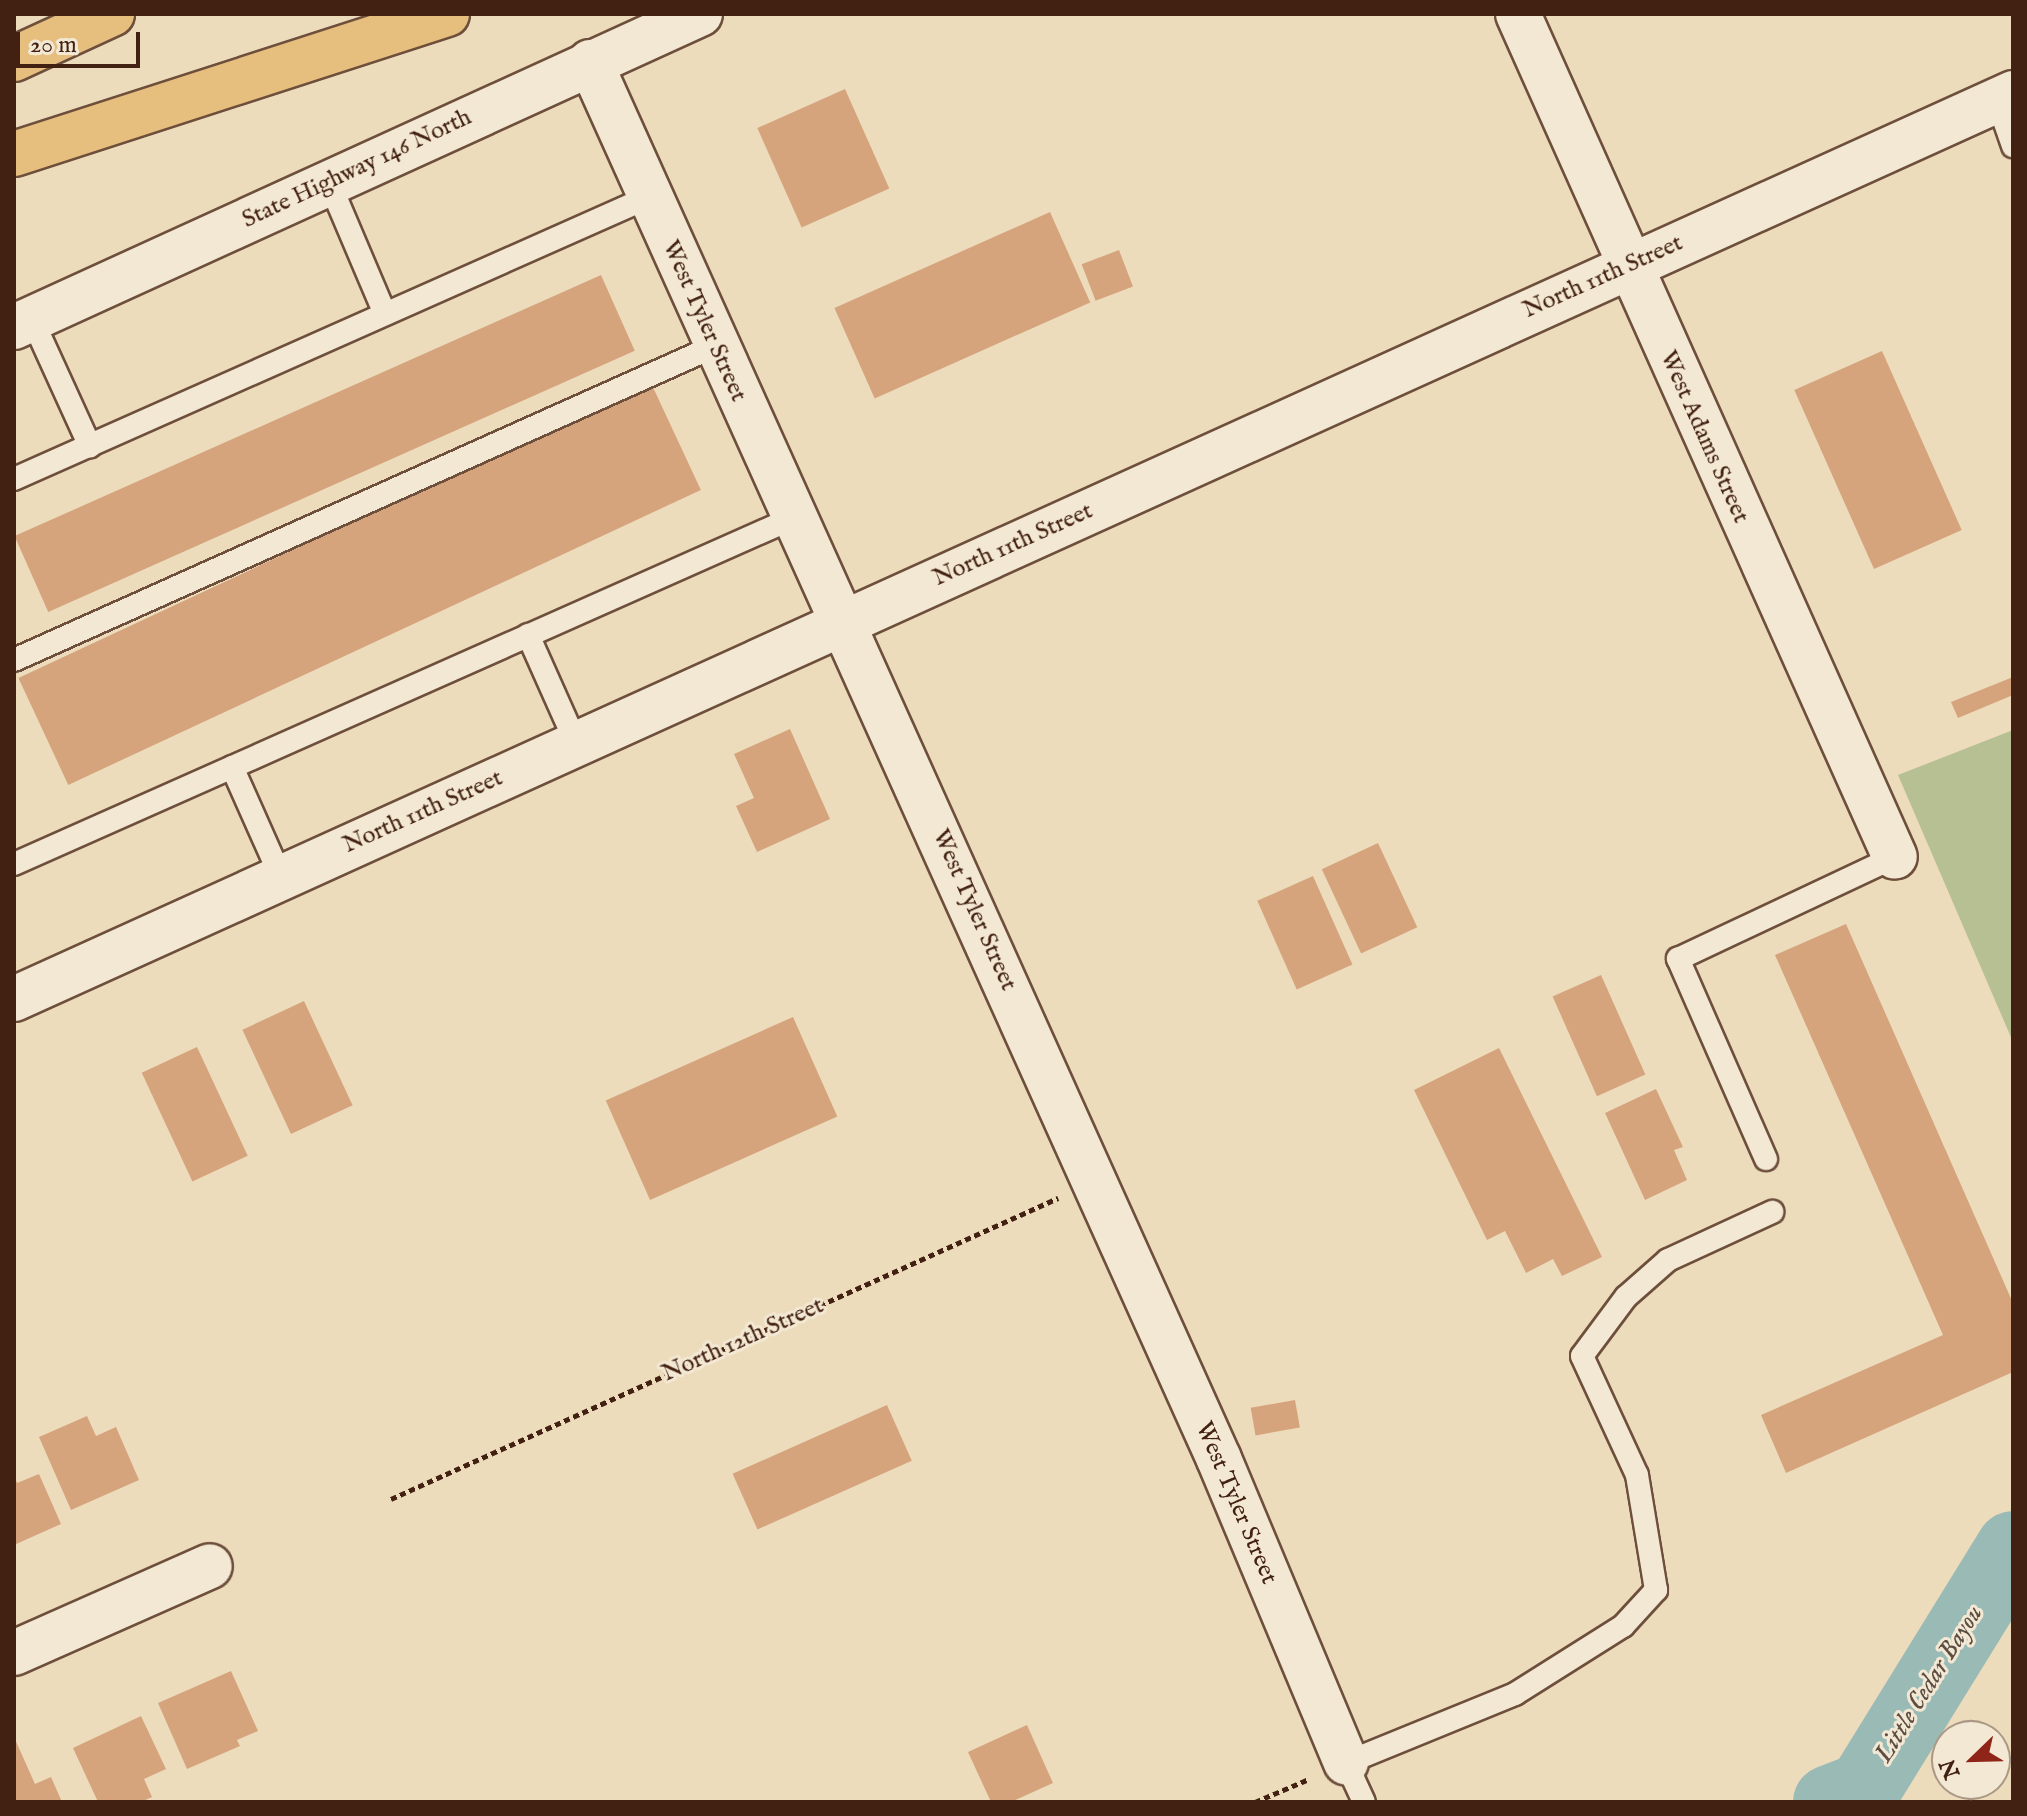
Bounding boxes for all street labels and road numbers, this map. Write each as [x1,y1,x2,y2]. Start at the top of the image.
street label: State Highway 146 North [238,103,476,235]
street label: North 11th Street [1519,229,1687,325]
street label: West Tyler Street [656,236,752,406]
street label: West Adams Street [1653,346,1755,528]
street label: North 11th Street [929,497,1097,593]
street label: North 11th Street [339,764,507,860]
street label: West Tyler Street [926,825,1022,995]
street label: North 12th Street [658,1291,828,1389]
street label: West Tyler Street [1189,1417,1283,1589]

